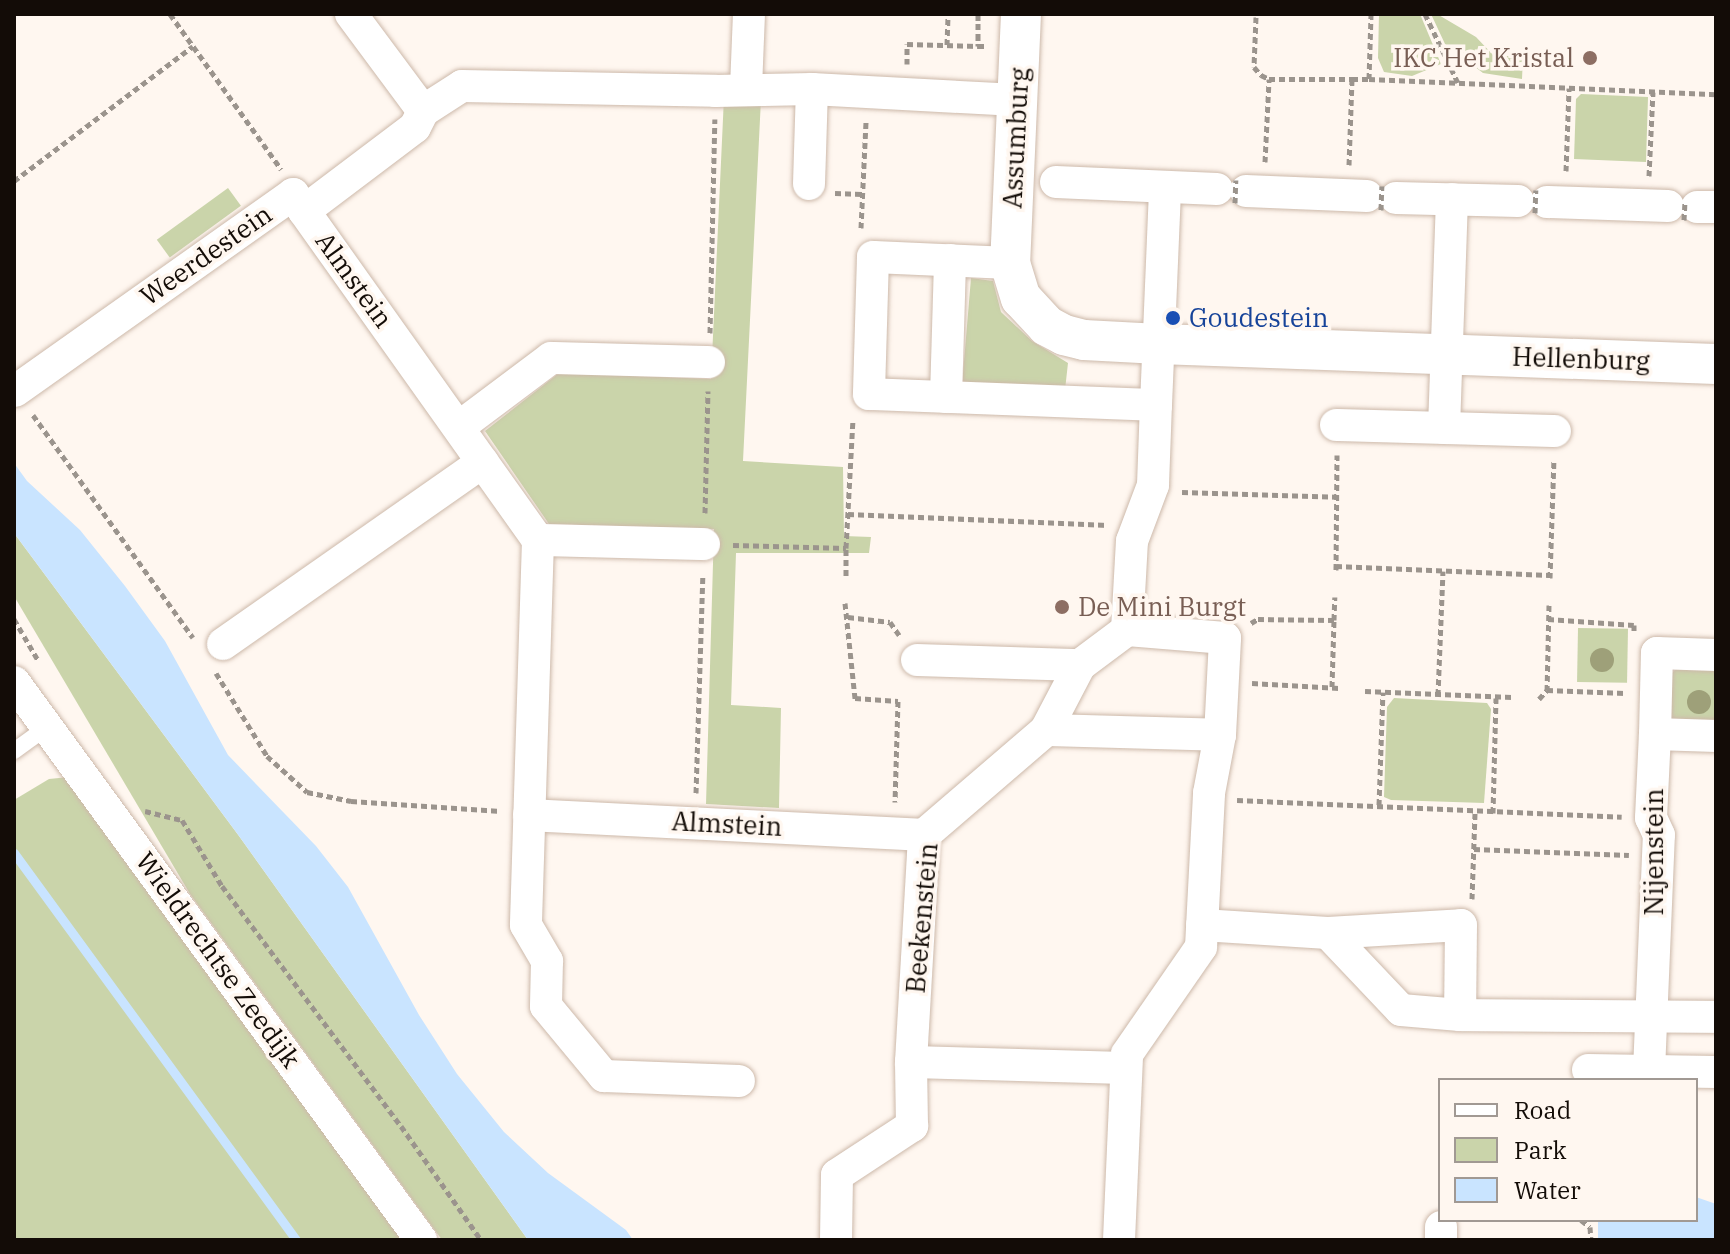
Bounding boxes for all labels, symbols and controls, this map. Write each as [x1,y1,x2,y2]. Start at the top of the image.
place label: IKC Het Kristal [1393,42,1574,74]
marker: IKC Het Kristal [1581,49,1599,67]
street label: Assumburg [997,67,1035,209]
street label: Weerdestein [134,198,278,312]
street label: Almstein [309,226,399,334]
place label: Goudestein [1189,302,1329,334]
marker: Goudestein [1164,309,1182,327]
street label: Hellenburg [1512,341,1650,377]
place label: De Mini Burgt [1078,591,1246,623]
marker: De Mini Burgt [1053,598,1071,616]
street label: Nijenstein [1638,788,1670,916]
street label: Almstein [671,806,783,842]
street label: Beekenstein [900,841,944,995]
street label: Wieldrechtse Zeedijk [129,846,307,1074]
legend [1438,1078,1698,1222]
text: Road [1514,1094,1571,1126]
text: Park [1514,1134,1566,1166]
text: Water [1514,1174,1581,1206]

